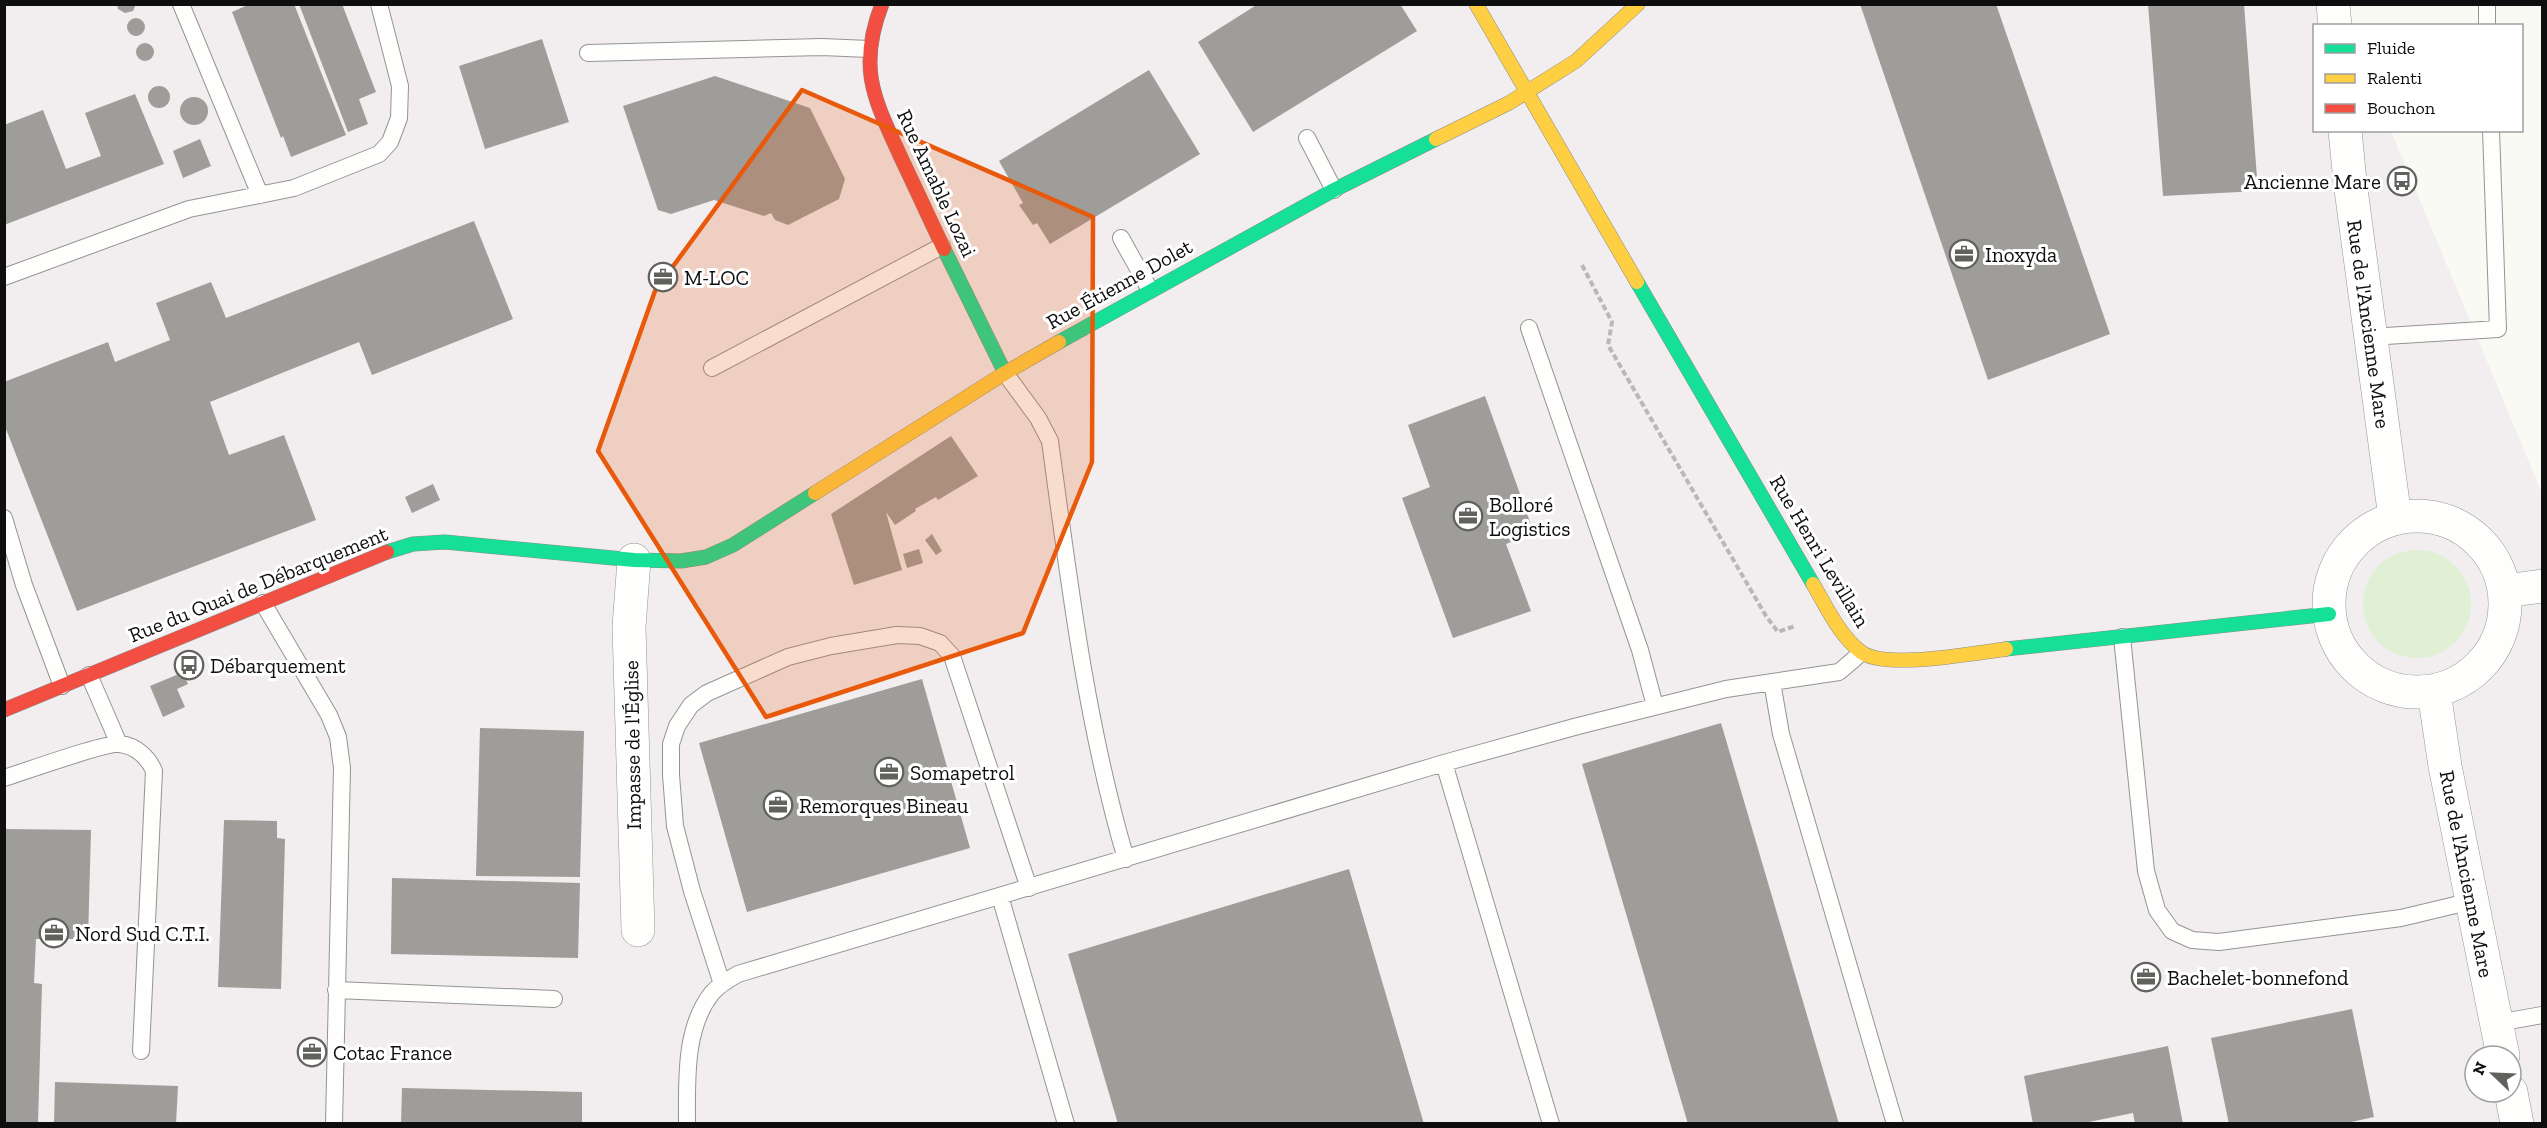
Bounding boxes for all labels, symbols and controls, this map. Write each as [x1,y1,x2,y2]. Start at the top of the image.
legend [2313,24,2523,132]
text: Fluide [2367,37,2415,59]
text: Ralenti [2367,67,2422,89]
text: Bouchon [2367,97,2436,119]
street label: Rue Amable Lozai [892,105,982,261]
bus stop icon: Ancienne Mare [2386,165,2418,197]
place label: Ancienne Mare [2244,169,2381,194]
street label: Rue de l'Ancienne Mare [2342,218,2396,430]
street label: Rue Étienne Dolet [1042,233,1196,334]
office icon: Inoxyda [1948,238,1980,270]
place label: Inoxyda [1985,242,2057,267]
office icon: M-LOC [647,261,679,293]
place label: M-LOC [684,265,749,290]
street label: Rue Henri Levillain [1765,470,1875,632]
place label: Bolloré Logistics [1489,492,1570,541]
office icon: Bolloré Logistics [1452,500,1484,532]
street label: Rue du Quai de Débarquement [125,520,391,648]
bus stop icon: Débarquement [173,649,205,681]
place label: Débarquement [210,653,346,678]
street label: Impasse de l'Église [618,660,646,830]
office icon: Somapetrol [873,756,905,788]
place label: Somapetrol [910,760,1015,785]
street label: Rue de l'Ancienne Mare [2435,768,2499,980]
office icon: Remorques Bineau [762,789,794,821]
place label: Remorques Bineau [799,793,969,818]
office icon: Nord Sud C.T.I. [38,917,70,949]
place label: Nord Sud C.T.I. [75,921,210,946]
office icon: Bachelet-bonnefond [2130,961,2162,993]
place label: Bachelet-bonnefond [2167,965,2349,990]
office icon: Cotac France [296,1036,328,1068]
place label: Cotac France [333,1040,452,1065]
north arrow [2463,1044,2523,1104]
text: N [2469,1059,2491,1078]

